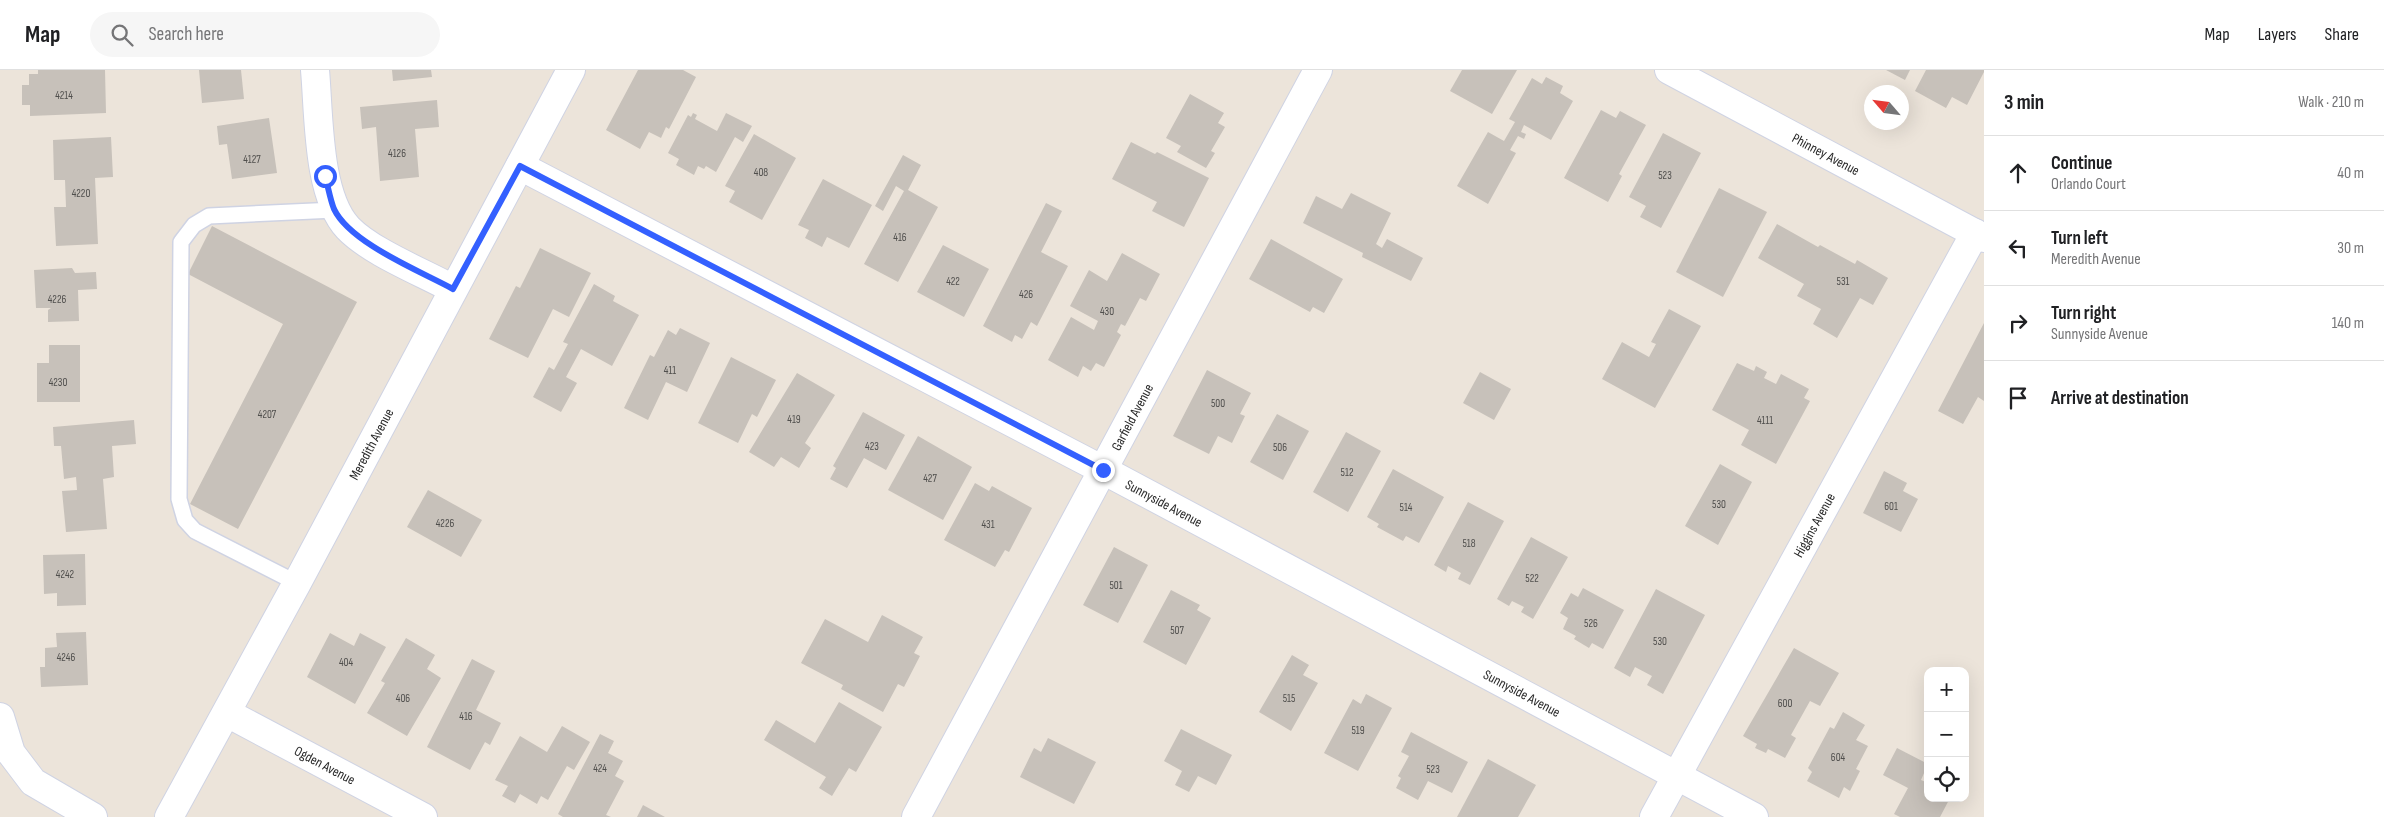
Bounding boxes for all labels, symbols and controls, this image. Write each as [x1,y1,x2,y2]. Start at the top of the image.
search box [90,12,440,57]
text: Map [25,20,60,49]
icon: search [108,21,136,49]
text: Search here [148,23,224,46]
text: Map [2205,24,2230,45]
text: Layers [2258,24,2297,45]
text: Share [2325,24,2359,45]
north arrow [1864,85,1909,130]
house number: 4214 [55,89,73,102]
text: 3 min [2004,90,2044,115]
text: Walk · 210 m [2298,93,2364,112]
street label: Phinney Avenue [1789,130,1862,179]
house number: 4126 [388,147,406,160]
text: Continue [2051,152,2112,175]
house number: 4127 [243,153,261,166]
icon: ahead [2004,159,2032,187]
text: 40 m [2337,164,2364,183]
route start [314,165,337,188]
house number: 408 [754,166,768,179]
house number: 523 [1658,169,1672,182]
text: Orlando Court [2051,175,2126,194]
house number: 4220 [72,187,90,200]
text: Turn left [2051,227,2108,250]
house number: 416 [893,231,907,244]
icon: left [2004,234,2032,262]
text: 30 m [2337,239,2364,258]
text: Meredith Avenue [2051,250,2141,269]
house number: 422 [946,275,960,288]
house number: 531 [1837,275,1850,288]
house number: 426 [1019,288,1033,301]
house number: 4226 [48,293,66,306]
text: Turn right [2051,302,2116,325]
house number: 430 [1100,305,1114,318]
icon: right [2004,309,2032,337]
text: 140 m [2332,314,2364,333]
text: Sunnyside Avenue [2051,325,2148,344]
house number: 411 [664,364,676,377]
house number: 4230 [49,376,67,389]
street label: Garfield Avenue [1108,381,1157,454]
icon: arrive [2004,384,2032,412]
text: Arrive at destination [2051,387,2189,410]
house number: 500 [1211,397,1225,410]
street label: Meredith Avenue [346,406,397,483]
house number: 4207 [258,408,277,421]
house number: 419 [787,413,801,426]
house number: 4111 [1757,414,1773,427]
house number: 423 [865,440,879,453]
house number: 506 [1273,441,1287,454]
route end [1092,459,1115,482]
house number: 512 [1341,466,1354,479]
house number: 427 [923,472,937,485]
street label: Sunnyside Avenue [1122,476,1205,531]
street label: Higgins Avenue [1790,490,1839,560]
house number: 530 [1712,498,1726,511]
house number: 601 [1884,500,1898,513]
house number: 514 [1400,501,1413,514]
house number: 4226 [436,517,454,530]
house number: 431 [981,518,995,531]
house number: 518 [1462,537,1476,550]
house number: 4242 [56,568,75,581]
house number: 522 [1525,572,1539,585]
house number: 501 [1109,579,1123,592]
house number: 526 [1584,617,1598,630]
house number: 507 [1170,624,1184,637]
house number: 530 [1653,635,1667,648]
house number: 4246 [57,651,75,664]
house number: 404 [339,656,353,669]
street label: Sunnyside Avenue [1480,666,1563,721]
map controls [1924,667,1969,802]
button: + [1924,667,1969,712]
house number: 406 [396,692,410,705]
house number: 515 [1283,692,1295,705]
house number: 600 [1778,697,1792,710]
house number: 416 [459,710,473,723]
button: − [1924,712,1969,757]
house number: 519 [1351,724,1365,737]
street label: Ogden Avenue [291,742,358,789]
house number: 604 [1831,751,1846,764]
button: locate [1924,757,1969,802]
house number: 424 [593,762,607,775]
house number: 523 [1426,763,1440,776]

